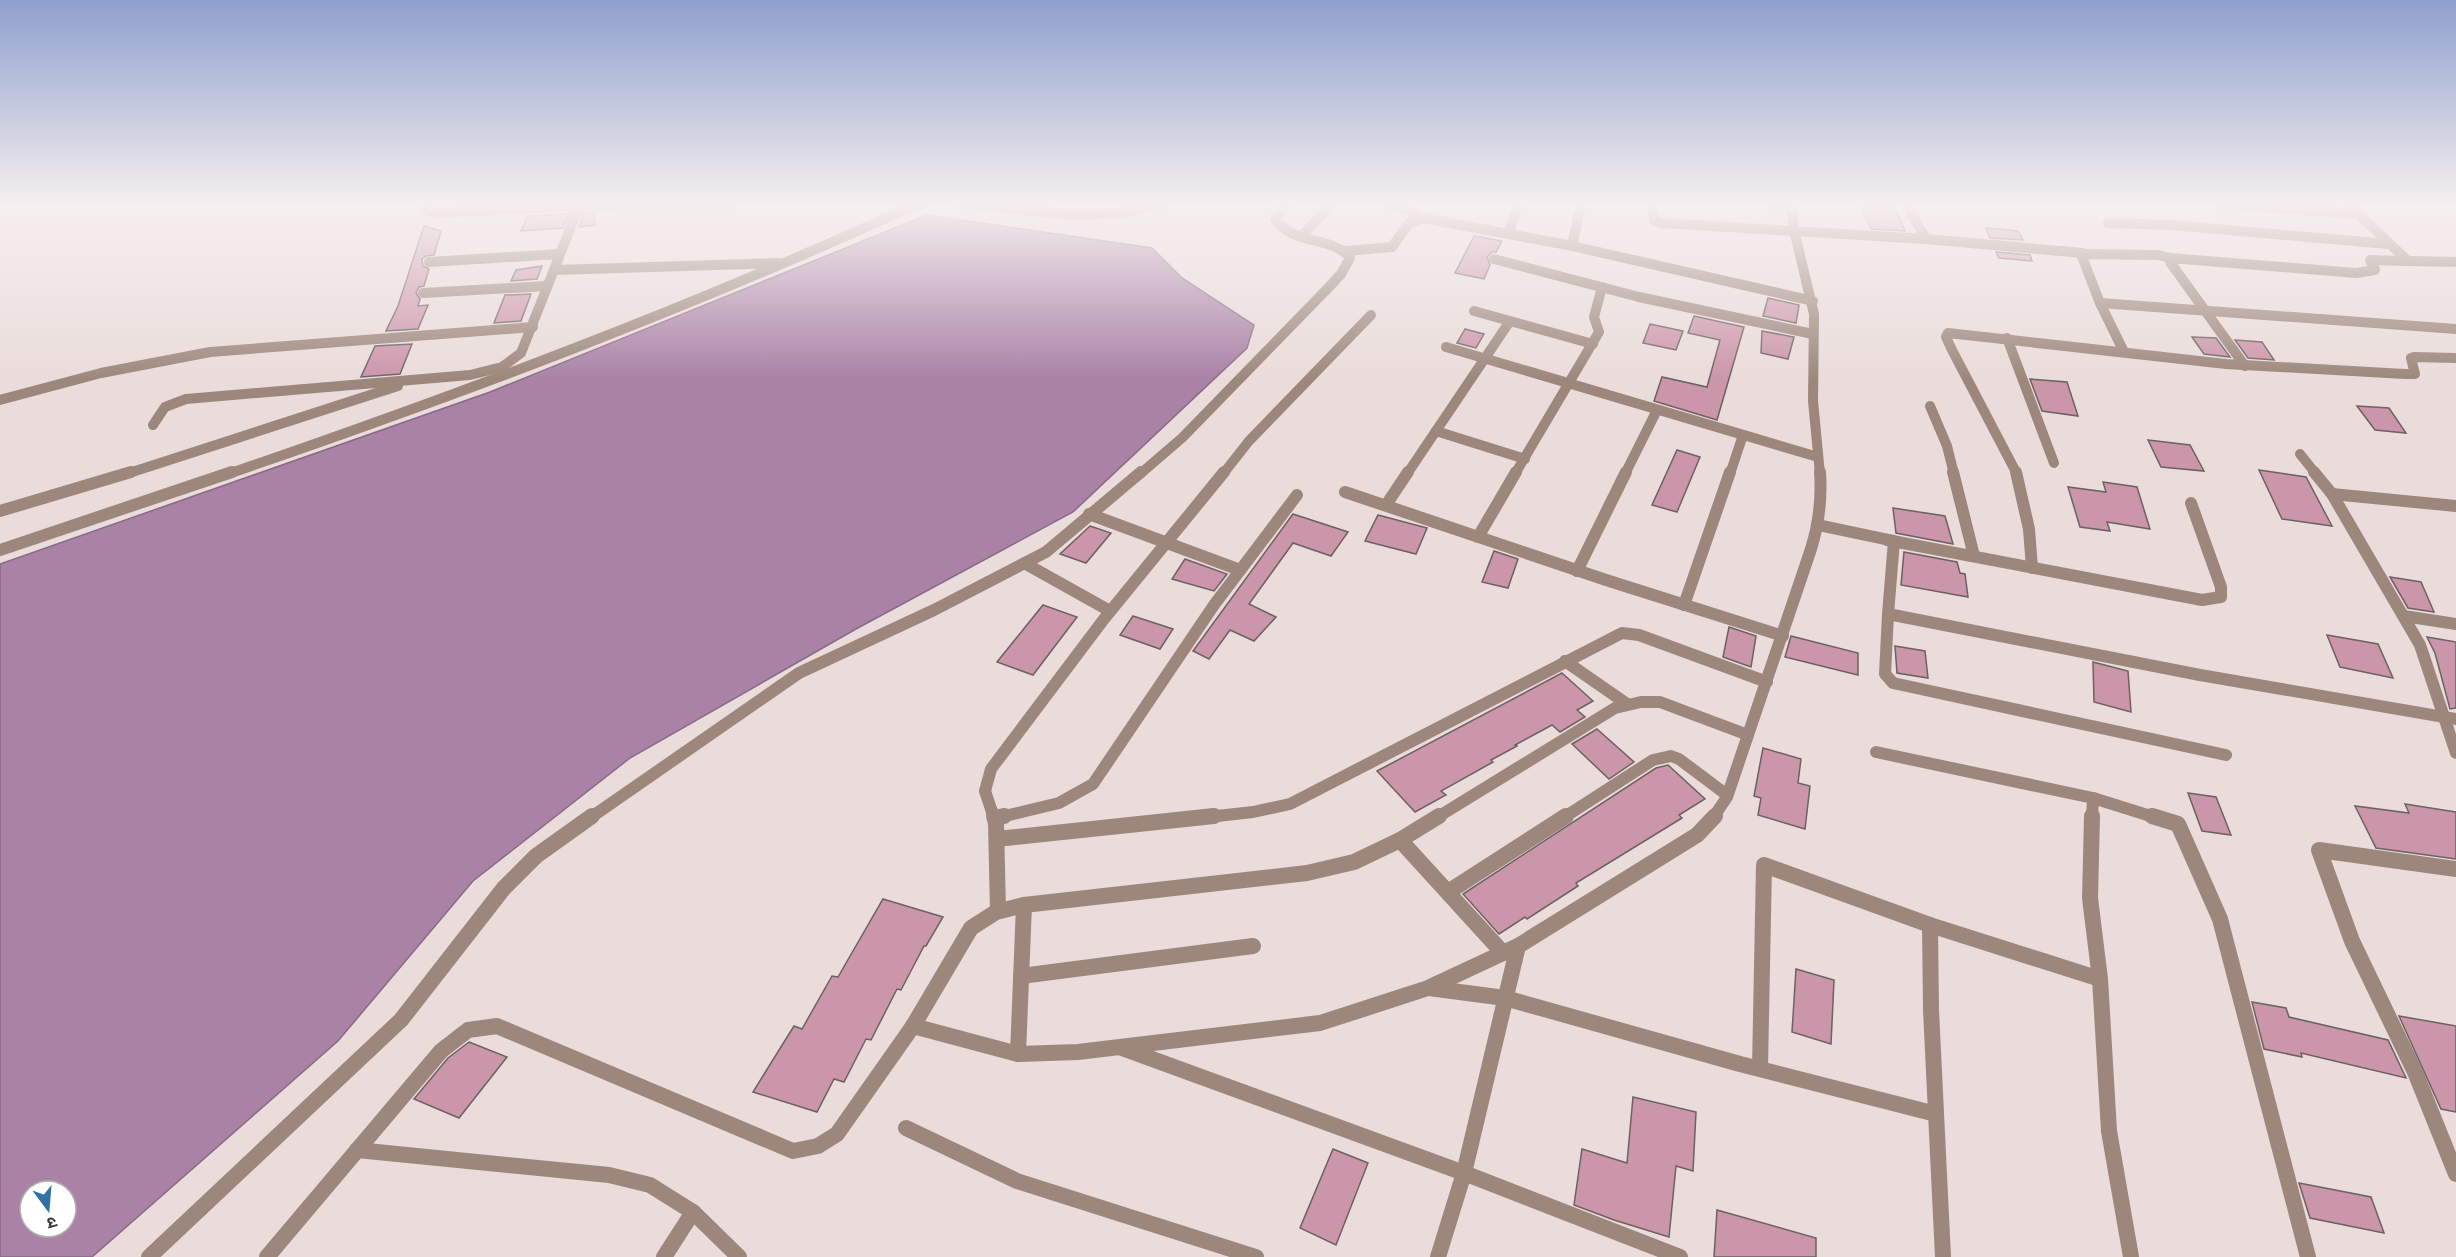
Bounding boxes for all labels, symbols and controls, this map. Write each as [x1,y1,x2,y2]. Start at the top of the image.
north arrow [18,1179,78,1239]
text: उ [45,1213,59,1233]

